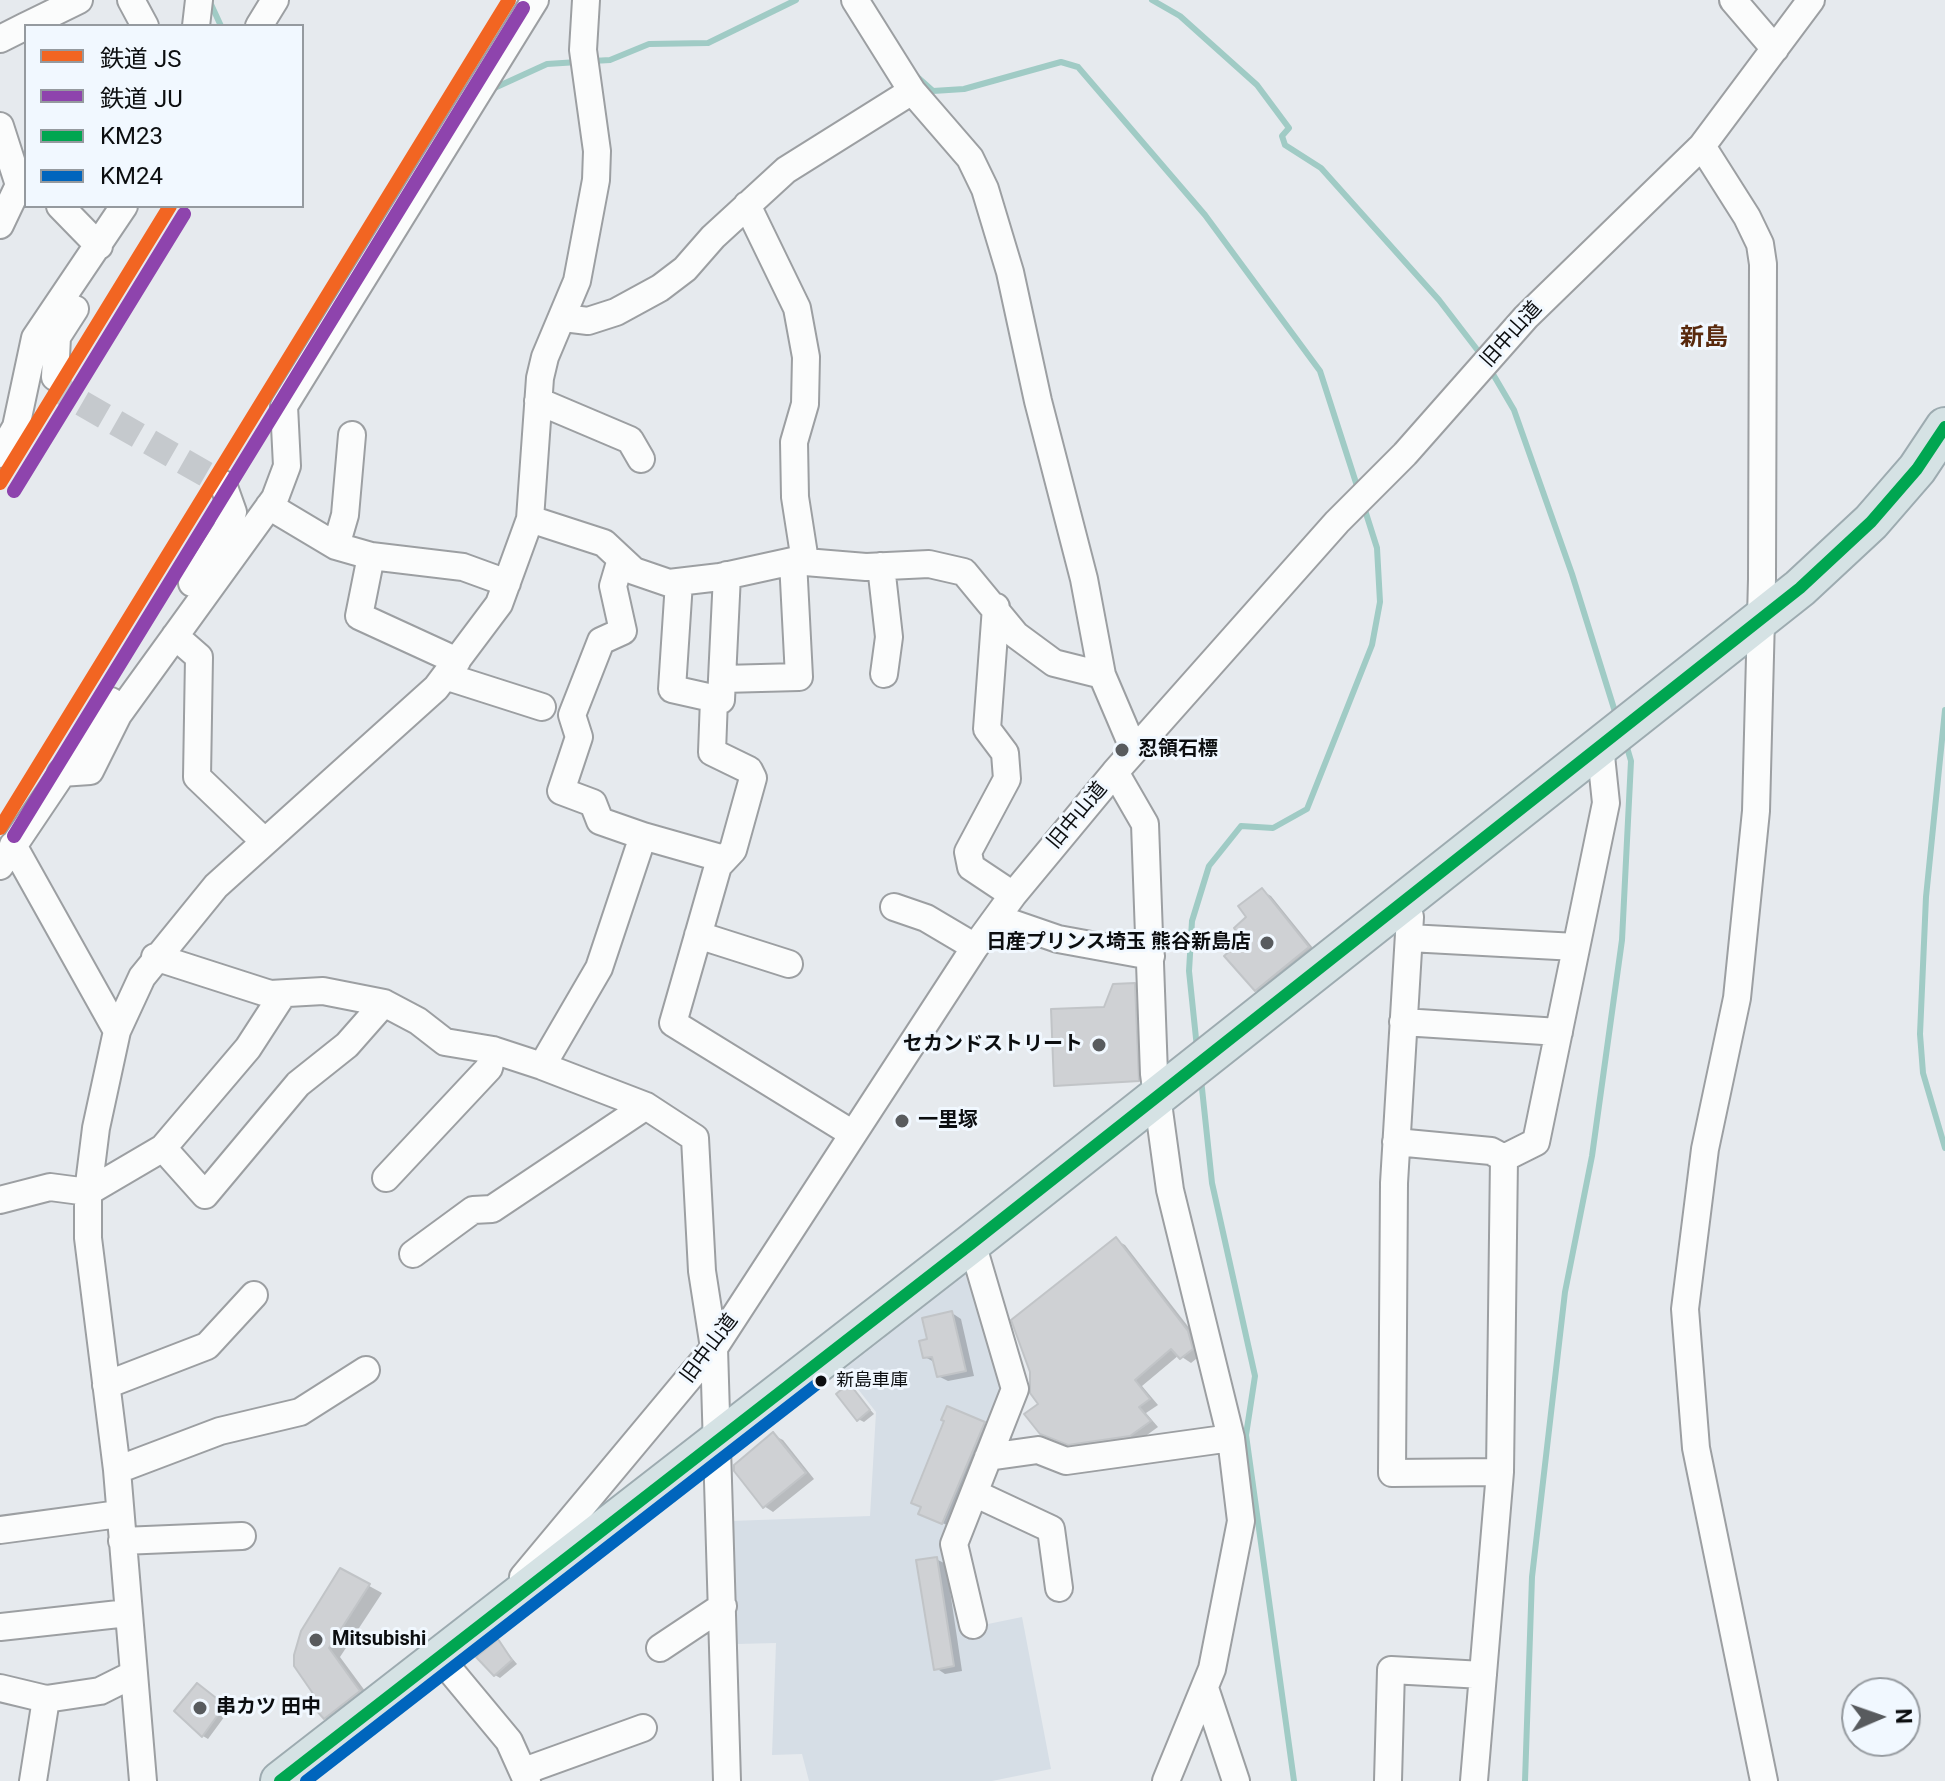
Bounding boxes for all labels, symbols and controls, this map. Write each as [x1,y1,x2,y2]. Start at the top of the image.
legend [24,24,304,208]
text: 鉄道 JS [100,45,181,73]
text: 鉄道 JU [100,85,183,113]
text: KM23 [100,122,163,150]
text: KM24 [100,162,163,190]
street label: 旧中山道 [1476,297,1548,373]
district label: 新島 [1680,325,1728,353]
place label: 忍領石標 [1138,738,1218,762]
marker: 忍領石標 [1113,741,1131,759]
street label: 旧中山道 [1043,778,1113,854]
place label: 日産プリンス埼玉 熊谷新島店 [986,931,1251,955]
marker: 日産プリンス埼玉 熊谷新島店 [1258,934,1276,952]
place label: セカンドストリート [903,1033,1083,1057]
marker: セカンドストリート [1090,1036,1108,1054]
place label: 一里塚 [918,1109,978,1133]
marker: 一里塚 [893,1112,911,1130]
street label: 旧中山道 [676,1310,744,1388]
place label: 新島車庫 [836,1370,908,1392]
marker: 新島車庫 [813,1373,829,1389]
place label: Mitsubishi [332,1628,426,1652]
marker: Mitsubishi [307,1631,325,1649]
north arrow [1841,1677,1921,1757]
place label: 串カツ 田中 [216,1696,321,1720]
marker: 串カツ 田中 [191,1699,209,1717]
text: N [1891,1708,1916,1724]

